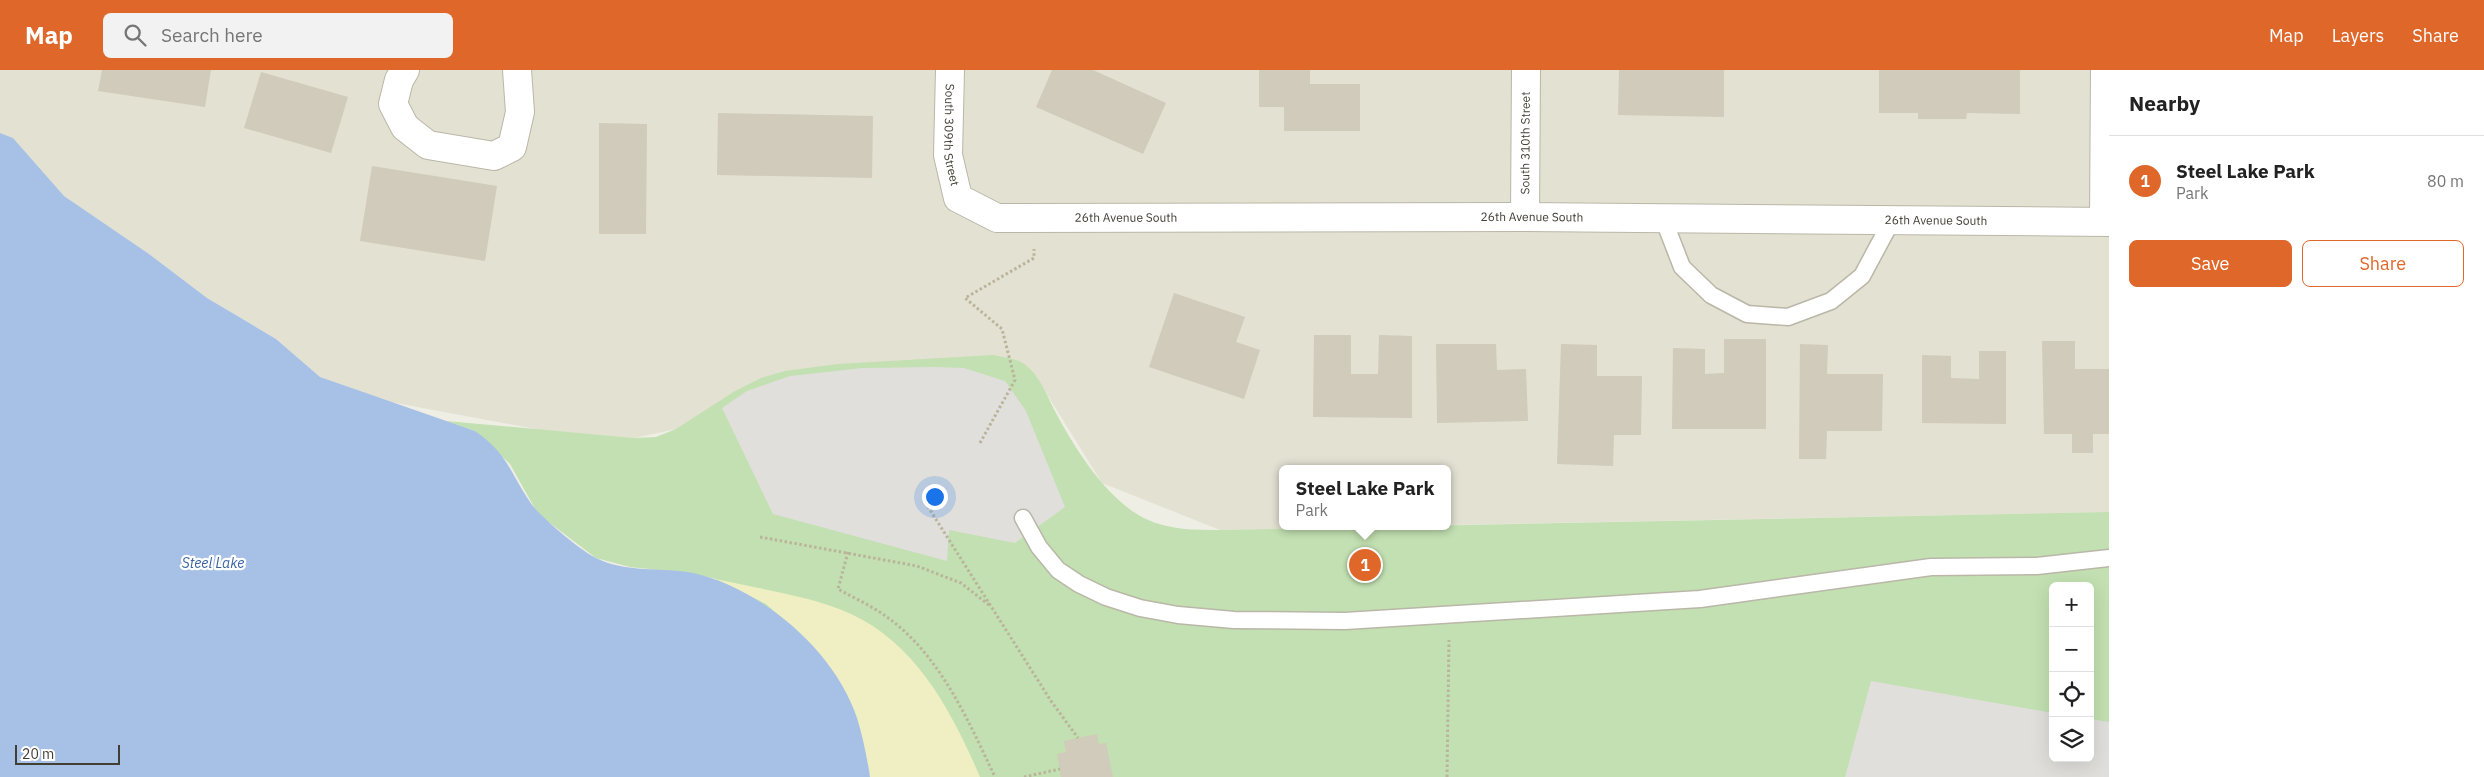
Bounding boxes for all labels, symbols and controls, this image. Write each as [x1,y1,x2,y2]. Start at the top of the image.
search box [103,13,453,58]
text: Map [25,19,73,51]
icon: search [121,21,149,49]
text: Search here [161,23,263,47]
text: Map [2269,24,2304,47]
text: Layers [2332,24,2384,47]
text: Share [2412,24,2459,47]
street label: South 309th Street [941,83,963,187]
text: Nearby [2129,89,2200,117]
street label: South 310th Street [1517,91,1533,195]
text: Steel Lake Park [2176,159,2315,183]
text: 1 [2140,171,2150,191]
text: 80 m [2427,171,2464,191]
text: Park [2176,183,2208,203]
street label: 26th Avenue South [1481,209,1583,224]
street label: 26th Avenue South [1075,210,1177,225]
street label: 26th Avenue South [1885,212,1987,228]
button: Save [2129,240,2292,287]
button: Share [2302,240,2464,287]
popup [1279,465,1451,530]
text: Steel Lake Park [1296,476,1434,500]
your location [922,484,948,510]
text: Park [1296,500,1328,520]
pin: 1 [1349,546,1381,584]
water label: Steel Lake [182,554,244,572]
map controls [2049,582,2094,762]
button: + [2049,582,2094,627]
button: − [2049,627,2094,672]
button: locate [2049,672,2094,717]
button: layers [2049,717,2094,762]
scale bar [15,742,120,765]
text: 20 m [22,745,54,763]

